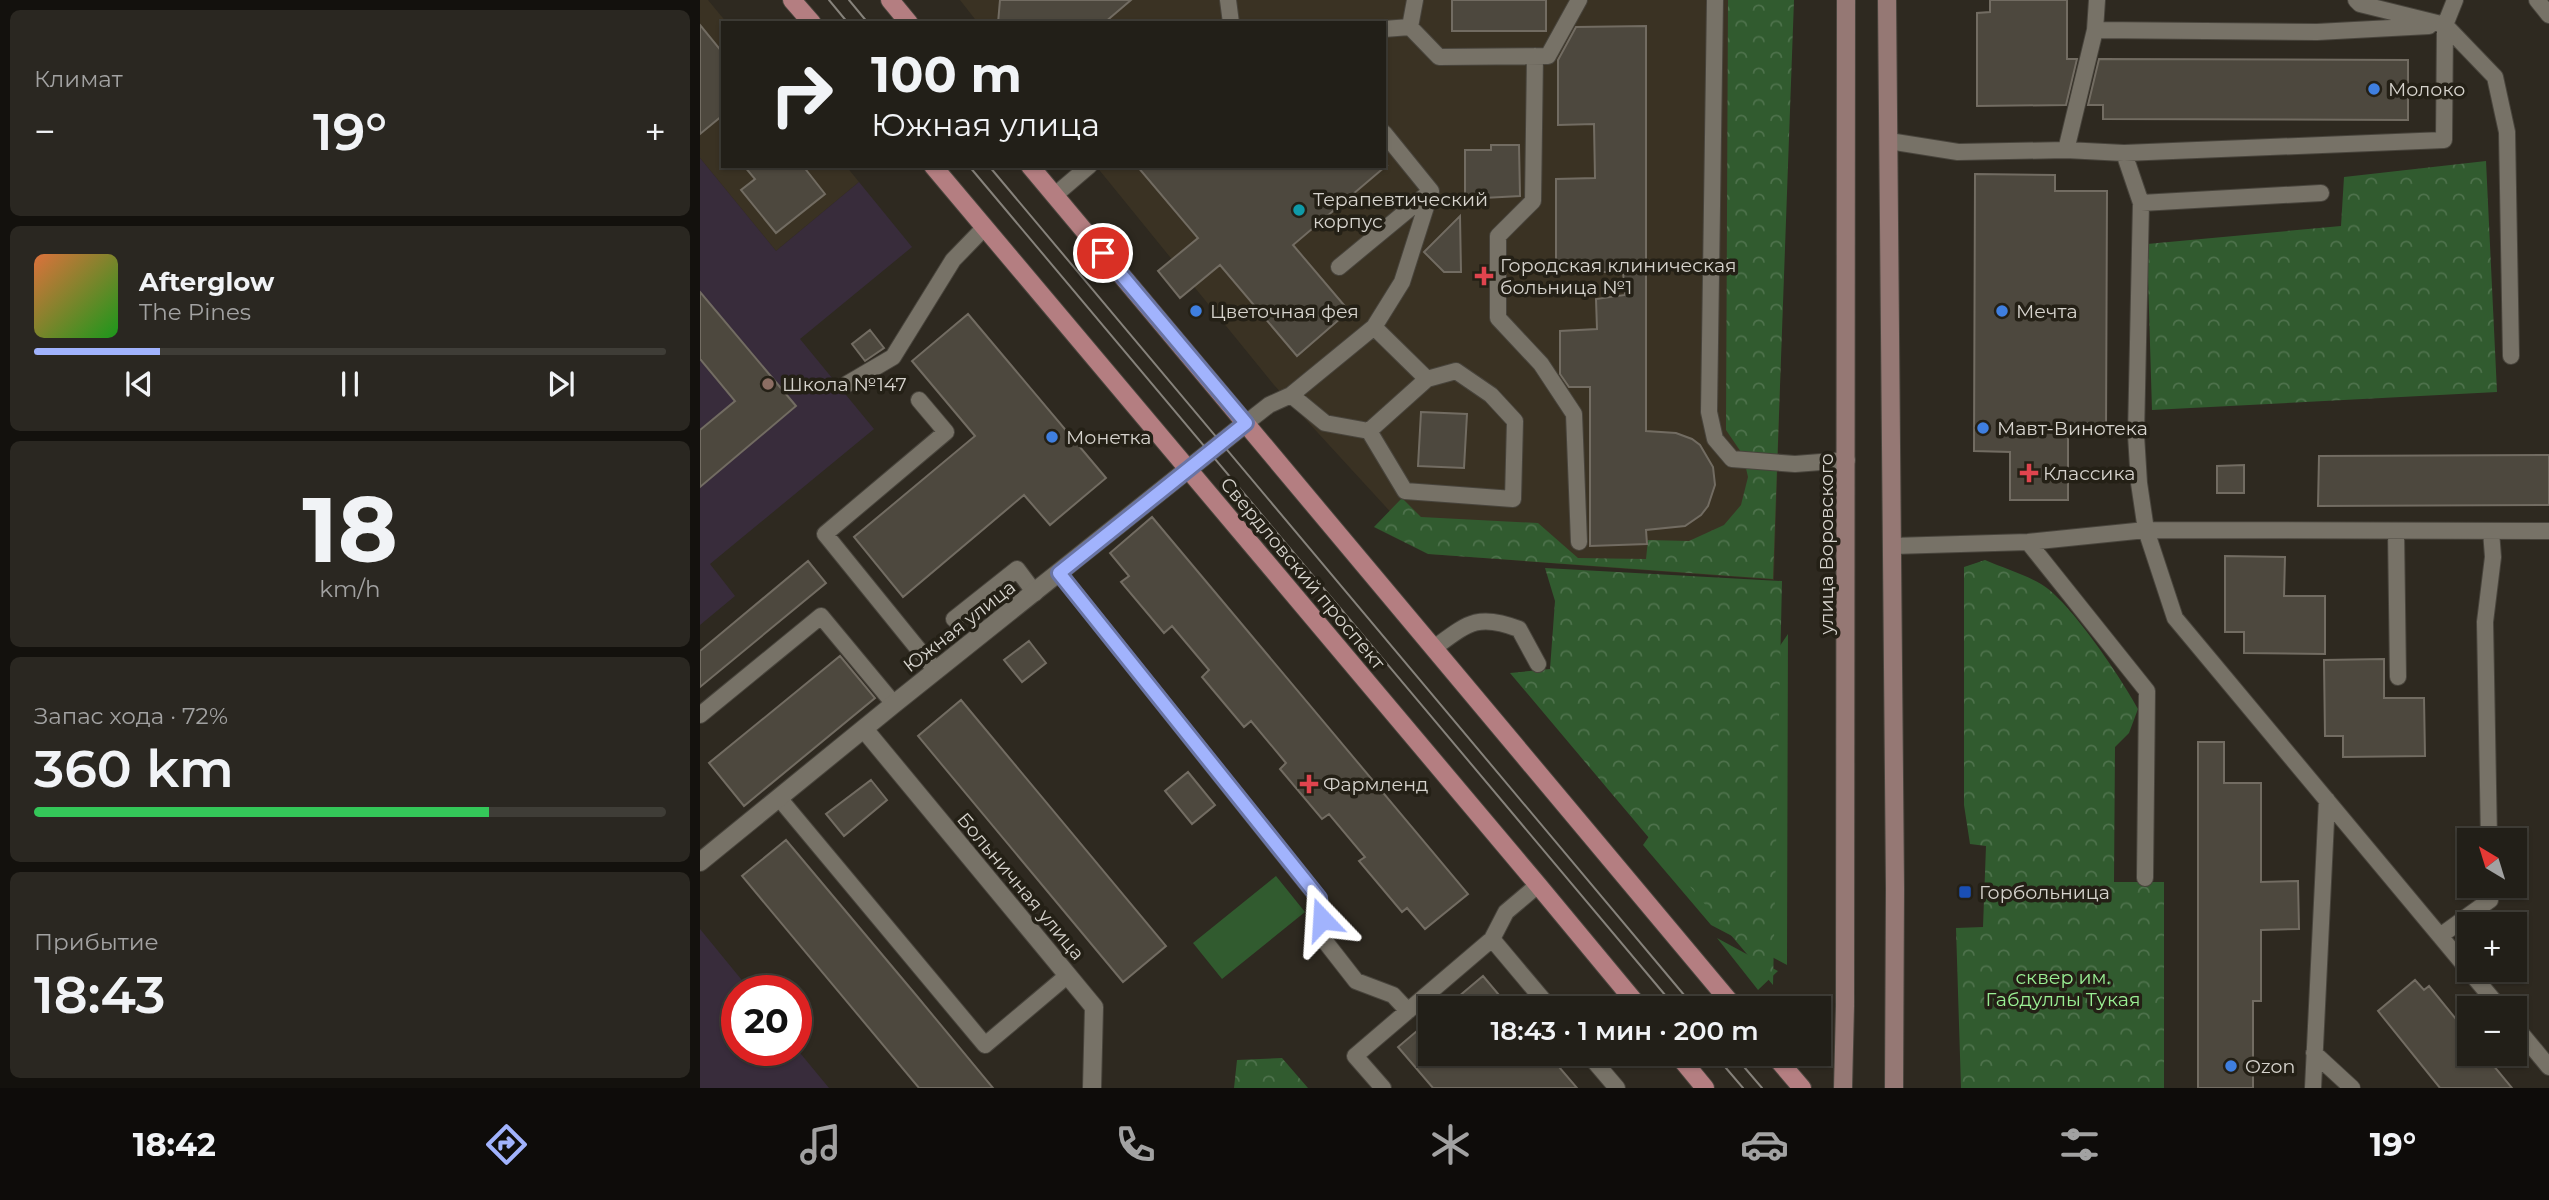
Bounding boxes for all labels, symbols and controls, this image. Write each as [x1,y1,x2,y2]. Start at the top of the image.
text: 100 m [871,45,1022,104]
icon: right [756,49,847,140]
text: Климат [34,65,123,93]
place label: Молоко [2388,78,2465,101]
marker: Молоко [2366,81,2382,97]
text: 19° [313,100,387,163]
text: Южная улица [871,105,1100,144]
text: − [34,108,56,155]
text: + [644,108,666,155]
place label: Терапевтический корпус [1313,188,1488,233]
marker: Терапевтический корпус [1291,202,1307,218]
pin [1073,223,1133,283]
icon: arrive [1084,234,1122,272]
place label: Городская клиническая больница №1 [1500,254,1737,299]
text: Afterglow [139,266,274,298]
marker: Городская клиническая больница №1 [1474,266,1494,286]
text: The Pines [139,298,251,326]
place label: Цветочная фея [1210,300,1359,323]
place label: Мечта [2016,300,2077,323]
marker: Цветочная фея [1188,303,1204,319]
marker: Мечта [1994,303,2010,319]
icon: previous [120,365,158,403]
icon: pause [331,365,369,403]
icon: next [542,365,580,403]
place label: Школа №147 [782,373,907,396]
marker: Школа №147 [760,376,776,392]
place label: Мавт-Винотека [1997,417,2148,440]
marker: Мавт-Винотека [1975,420,1991,436]
place label: Монетка [1066,426,1151,449]
marker: Монетка [1044,429,1060,445]
street label: улица Воровского [1815,453,1838,636]
place label: Классика [2043,462,2135,485]
marker: Классика [2021,465,2037,481]
street label: Свердловский проспект [1215,473,1390,674]
text: 18 [302,474,398,585]
text: km/h [319,575,381,603]
street label: Южная улица [899,575,1020,677]
text: Запас хода · 72% [34,702,228,730]
text: 360 km [34,737,234,800]
place label: Фармленд [1323,773,1429,796]
marker: Фармленд [1301,776,1317,792]
street label: Больничная улица [952,808,1089,965]
north arrow [2457,828,2527,898]
map controls [2457,828,2527,1066]
place label: Горбольница [1979,881,2110,904]
position arrow [1285,882,1359,956]
marker: Горбольница [1957,884,1973,900]
button: + [2457,912,2527,982]
text: Прибытие [34,928,159,956]
text: 18:43 [34,963,165,1026]
park label: сквер им. Габдуллы Тукая [1986,966,2140,1011]
speed limit sign: 20 [721,975,812,1066]
button: − [2457,996,2527,1066]
text: 18:43 · 1 мин · 200 m [1490,1015,1759,1047]
place label: Ozon [2245,1055,2295,1078]
marker: Ozon [2223,1058,2239,1074]
icon: directions [482,1120,531,1169]
icon: music [796,1120,845,1169]
icon: phone [1111,1120,1160,1169]
icon: climate [1426,1120,1475,1169]
icon: car [1740,1120,1789,1169]
icon: filters [2055,1120,2104,1169]
text: 18:42 [133,1125,216,1164]
text: 19° [2370,1125,2416,1164]

